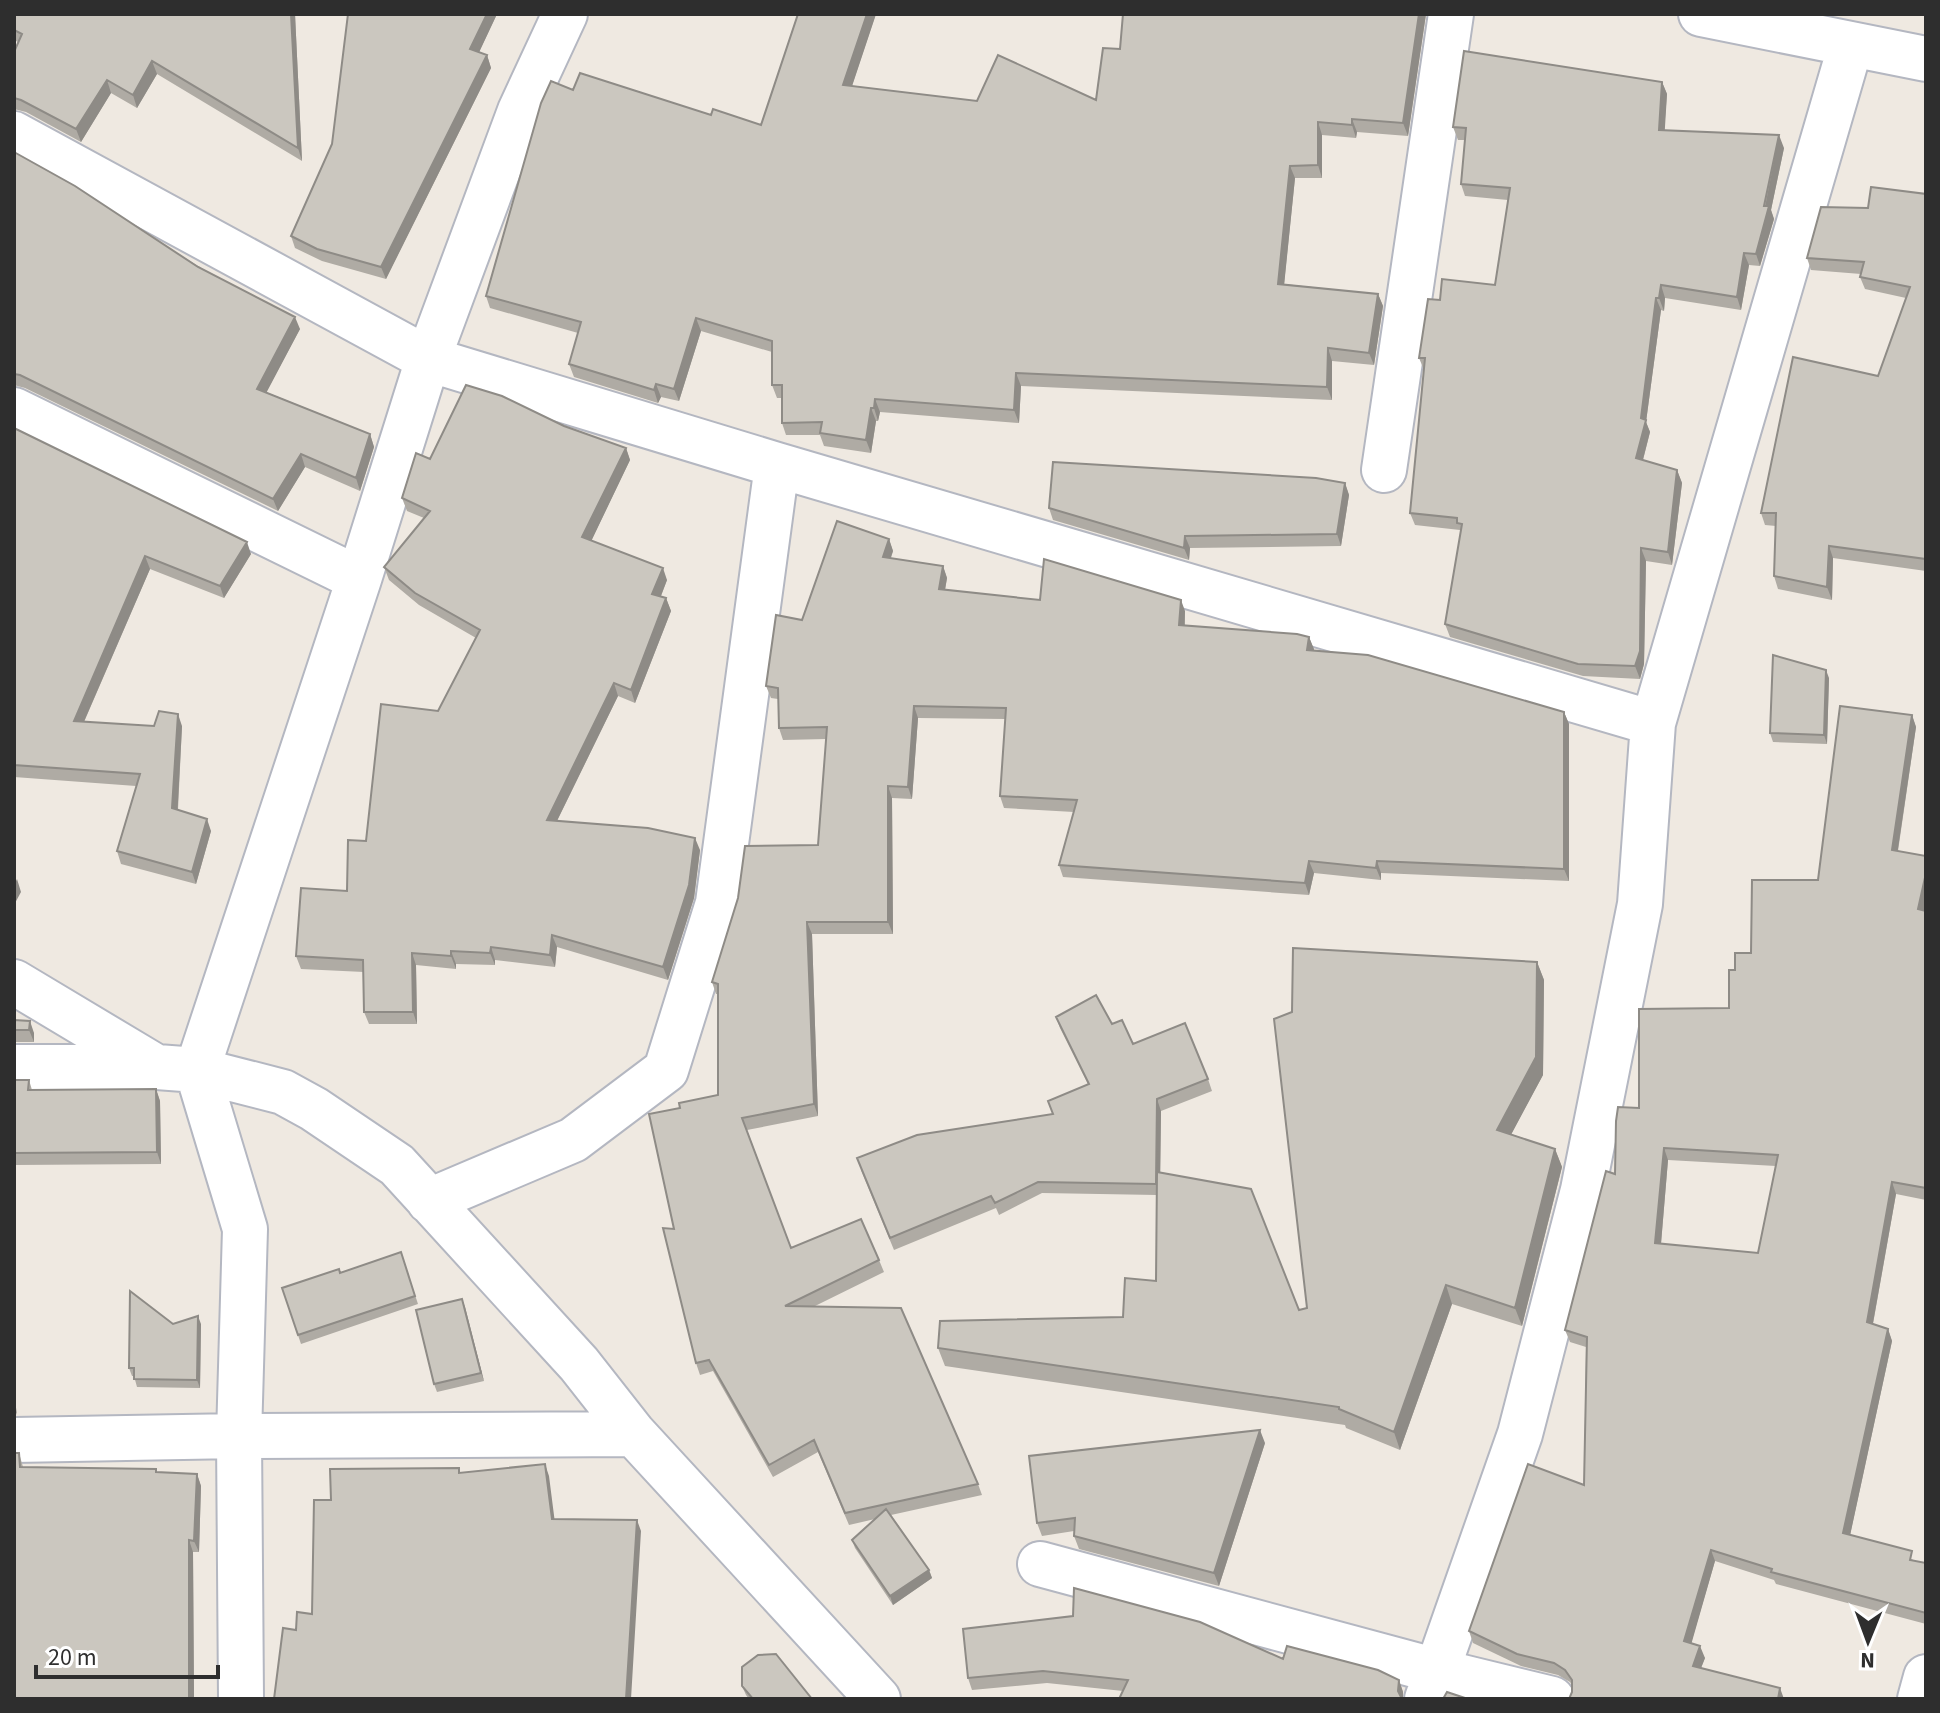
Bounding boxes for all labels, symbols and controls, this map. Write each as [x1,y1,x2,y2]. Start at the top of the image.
north arrow [1828,1601,1908,1681]
scale bar [36,1629,218,1679]
text: 20 m [48,1640,97,1675]
text: N [1860,1644,1875,1676]

